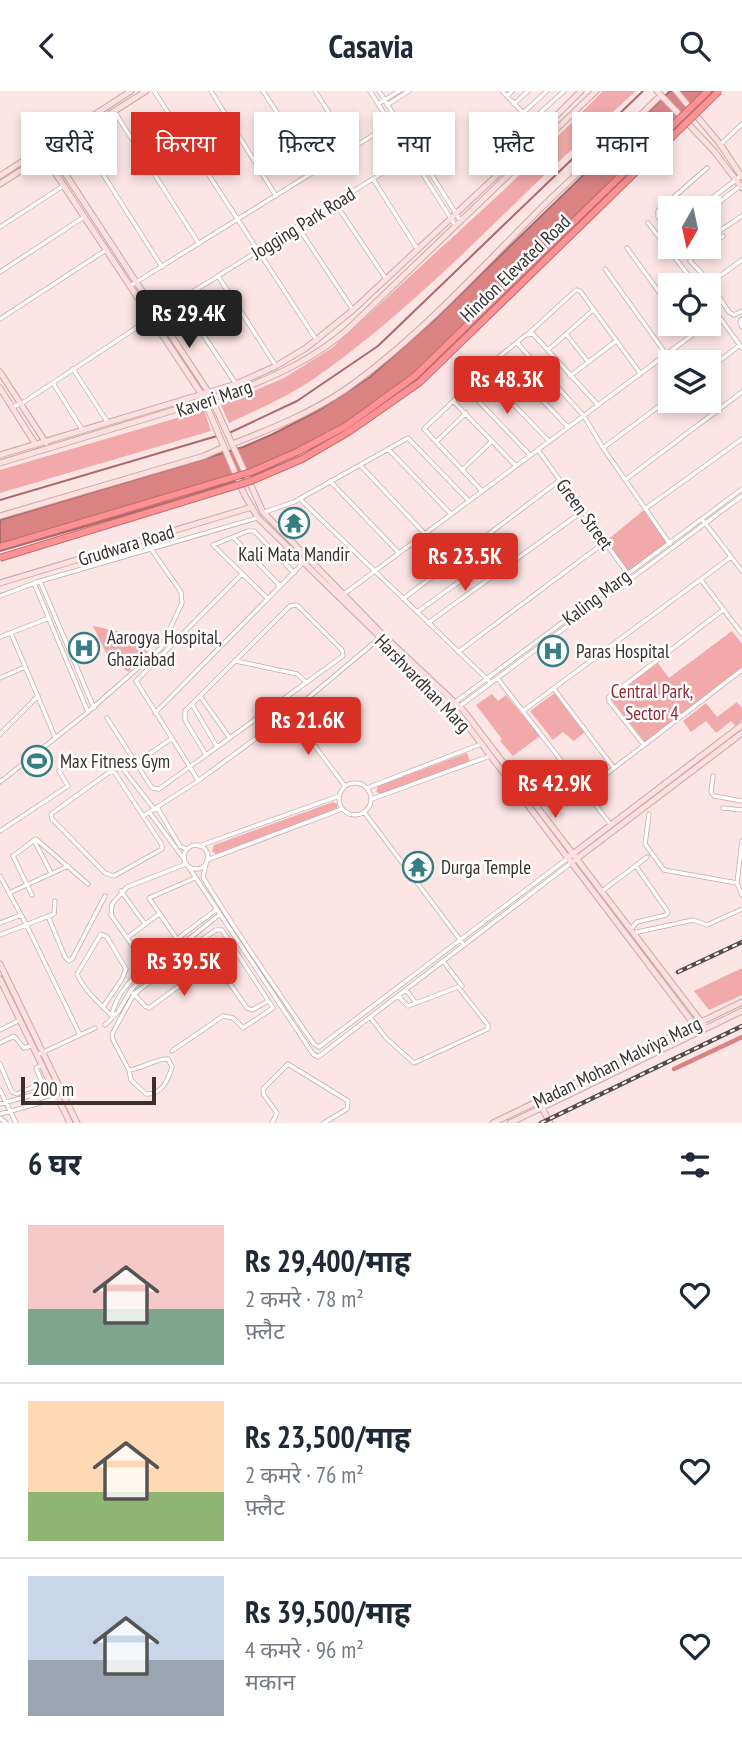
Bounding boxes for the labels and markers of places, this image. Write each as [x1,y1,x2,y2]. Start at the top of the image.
pin: Rs 29.4K [117,291,261,350]
pin: Rs 48.3K [435,357,579,416]
temple icon: Kali Mata Mandir [277,506,311,540]
pin: Rs 23.5K [393,533,537,593]
place label: Kali Mata Mandir [238,542,350,566]
place label: Aarogya Hospital, Ghaziabad [107,625,222,671]
hospital icon: Aarogya Hospital, Ghaziabad [67,631,101,665]
hospital icon: Paras Hospital [536,634,570,668]
place label: Paras Hospital [576,639,670,663]
pin: Rs 21.6K [236,697,380,757]
sports icon: Max Fitness Gym [20,744,54,778]
place label: Max Fitness Gym [60,749,170,773]
pin: Rs 42.9K [483,761,627,820]
temple icon: Durga Temple [401,850,435,884]
place label: Durga Temple [441,855,531,879]
pin: Rs 39.5K [112,939,256,998]

